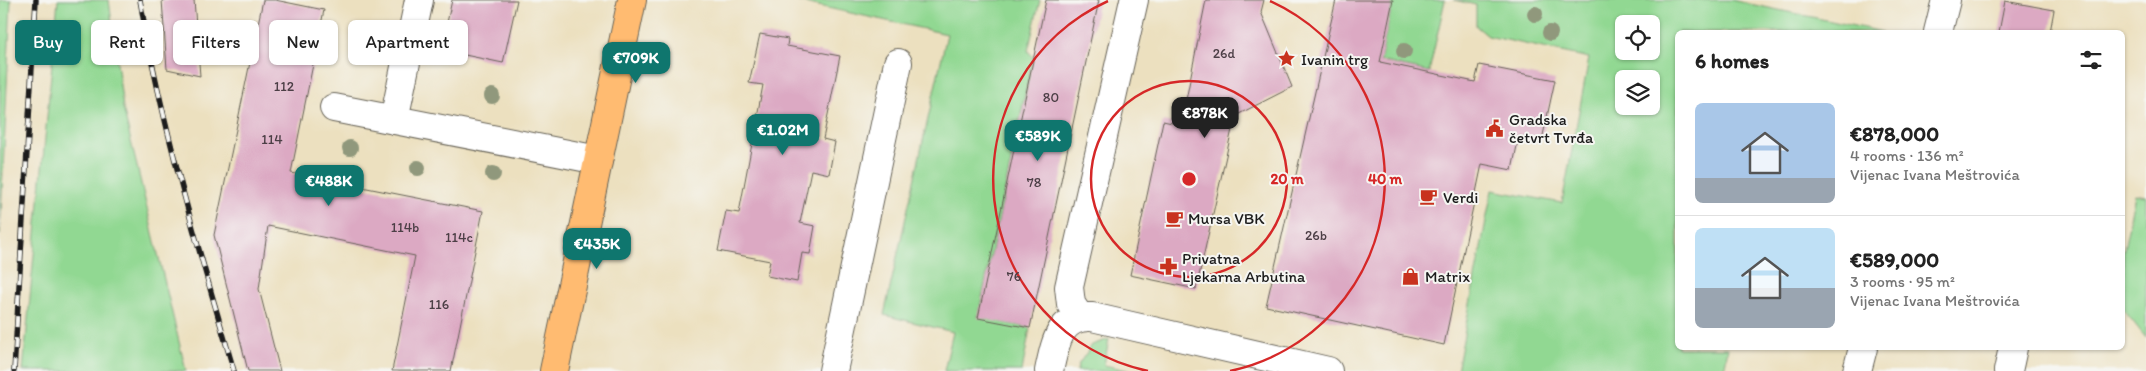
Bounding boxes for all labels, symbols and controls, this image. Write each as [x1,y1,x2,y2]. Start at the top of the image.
map controls [1615,15,1660,115]
button: locate [1615,15,1660,60]
chip: Buy [15,20,81,65]
chip: Rent [91,20,163,65]
chip: Filters [173,20,259,65]
chip: New [269,20,338,65]
chip: Apartment [348,20,468,65]
pin: €709K [601,42,671,84]
house number: 26d [1213,45,1236,62]
icon: filters [2077,46,2105,74]
text: €709K [613,48,659,67]
text: 6 homes [1695,48,1769,73]
place icon: Ivanin trg [1277,49,1297,69]
place label: Ivanin trg [1301,50,1369,69]
button: layers [1615,70,1660,115]
house number: 112 [274,78,295,95]
house number: 80 [1043,89,1059,106]
pin: €878K [1170,96,1240,139]
text: €878K [1183,103,1227,122]
place label: Gradska četvrt Tvrđa [1509,110,1594,147]
pin: €1.02M [742,114,824,156]
public building icon: Gradska četvrt Tvrđa [1485,118,1505,138]
text: €1.02M [757,120,809,139]
pin: €589K [1003,120,1073,162]
text: €878,000 [1850,121,1939,146]
icon: home [1735,123,1795,183]
text: €589K [1016,126,1060,145]
house number: 114 [261,131,283,148]
text: 4 rooms · 136 m² [1850,146,1964,165]
pin: €488K [294,164,364,207]
text: Vijenac Ivana Meštrovića [1850,165,2020,184]
centre of rings [1180,170,1198,188]
text: 20 m [1270,170,1304,188]
text: 40 m [1368,170,1403,188]
text: €488K [306,171,352,190]
house number: 78 [1027,174,1042,191]
cafe icon: Verdi [1419,187,1439,207]
place label: Verdi [1443,188,1478,207]
cafe icon: Mursa VBK [1164,208,1184,228]
place label: Mursa VBK [1188,209,1265,228]
house number: 114b [391,219,419,236]
house number: 26b [1305,227,1327,244]
pin: €435K [562,228,632,270]
house number: 114c [445,229,473,246]
text: €435K [574,234,620,253]
text: €589,000 [1850,247,1939,272]
icon: home [1735,248,1795,308]
place label: Privatna Ljekarna Arbutina [1182,249,1306,286]
pharmacy icon: Privatna Ljekarna Arbutina [1158,257,1178,277]
shop icon: Matrix [1401,266,1421,286]
place label: Matrix [1425,267,1470,286]
house number: 76 [1007,268,1021,285]
text: 3 rooms · 95 m² [1850,272,1955,291]
text: Vijenac Ivana Meštrovića [1850,291,2020,310]
house number: 116 [429,296,449,313]

